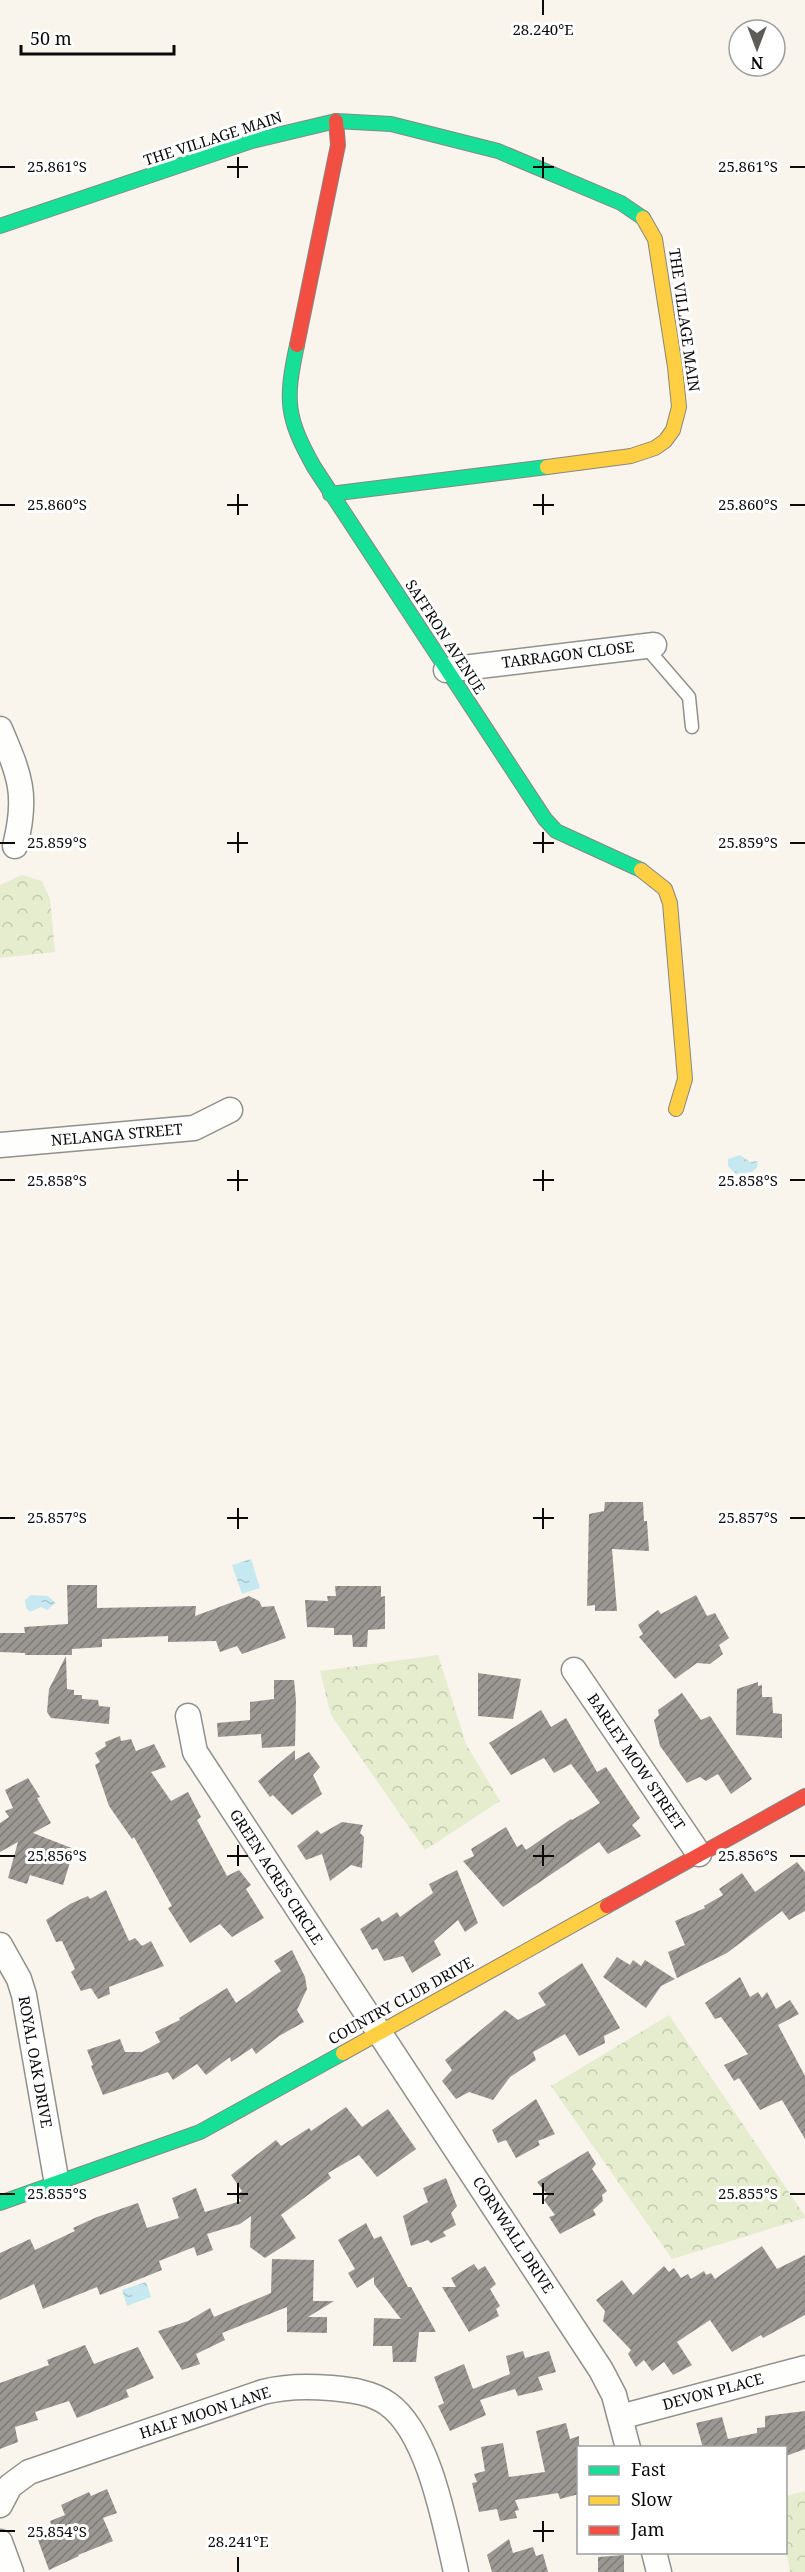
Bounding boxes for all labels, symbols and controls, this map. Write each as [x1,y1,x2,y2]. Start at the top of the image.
scale bar [21,18,174,56]
north arrow [727,18,787,78]
text: 28.240°E [512,19,574,39]
text: 50 m [30,26,72,50]
text: N [750,52,763,74]
street label: THE VILLAGE MAIN [141,106,285,170]
text: 25.861°S [27,156,87,176]
text: 25.861°S [718,156,778,176]
street label: THE VILLAGE MAIN [665,247,705,393]
text: 25.860°S [27,494,87,514]
text: 25.860°S [718,494,778,514]
street label: SAFFRON AVENUE [401,575,490,697]
street label: TARRAGON CLOSE [501,636,635,672]
text: 25.859°S [27,832,87,852]
text: 25.859°S [718,832,778,852]
street label: NELANGA STREET [50,1118,184,1150]
text: 25.858°S [27,1170,87,1190]
text: 25.858°S [718,1170,778,1190]
text: 25.857°S [27,1507,87,1527]
text: 25.857°S [718,1507,778,1527]
street label: BARLEY MOW STREET [584,1689,690,1834]
street label: GREEN ACRES CIRCLE [226,1805,328,1948]
text: 25.856°S [27,1845,87,1865]
text: 25.856°S [718,1845,778,1865]
street label: COUNTRY CLUB DRIVE [324,1952,477,2048]
street label: ROYAL OAK DRIVE [15,1994,57,2129]
street label: CORNWALL DRIVE [469,2172,559,2297]
text: 25.855°S [27,2183,87,2203]
text: 25.855°S [718,2183,778,2203]
street label: DEVON PLACE [660,2368,765,2414]
street label: HALF MOON LANE [136,2381,273,2443]
legend [577,2446,787,2554]
text: Fast [631,2457,666,2481]
text: Slow [631,2487,673,2511]
text: Jam [630,2517,665,2541]
text: 25.854°S [27,2521,87,2541]
text: 28.241°E [207,2531,269,2551]

